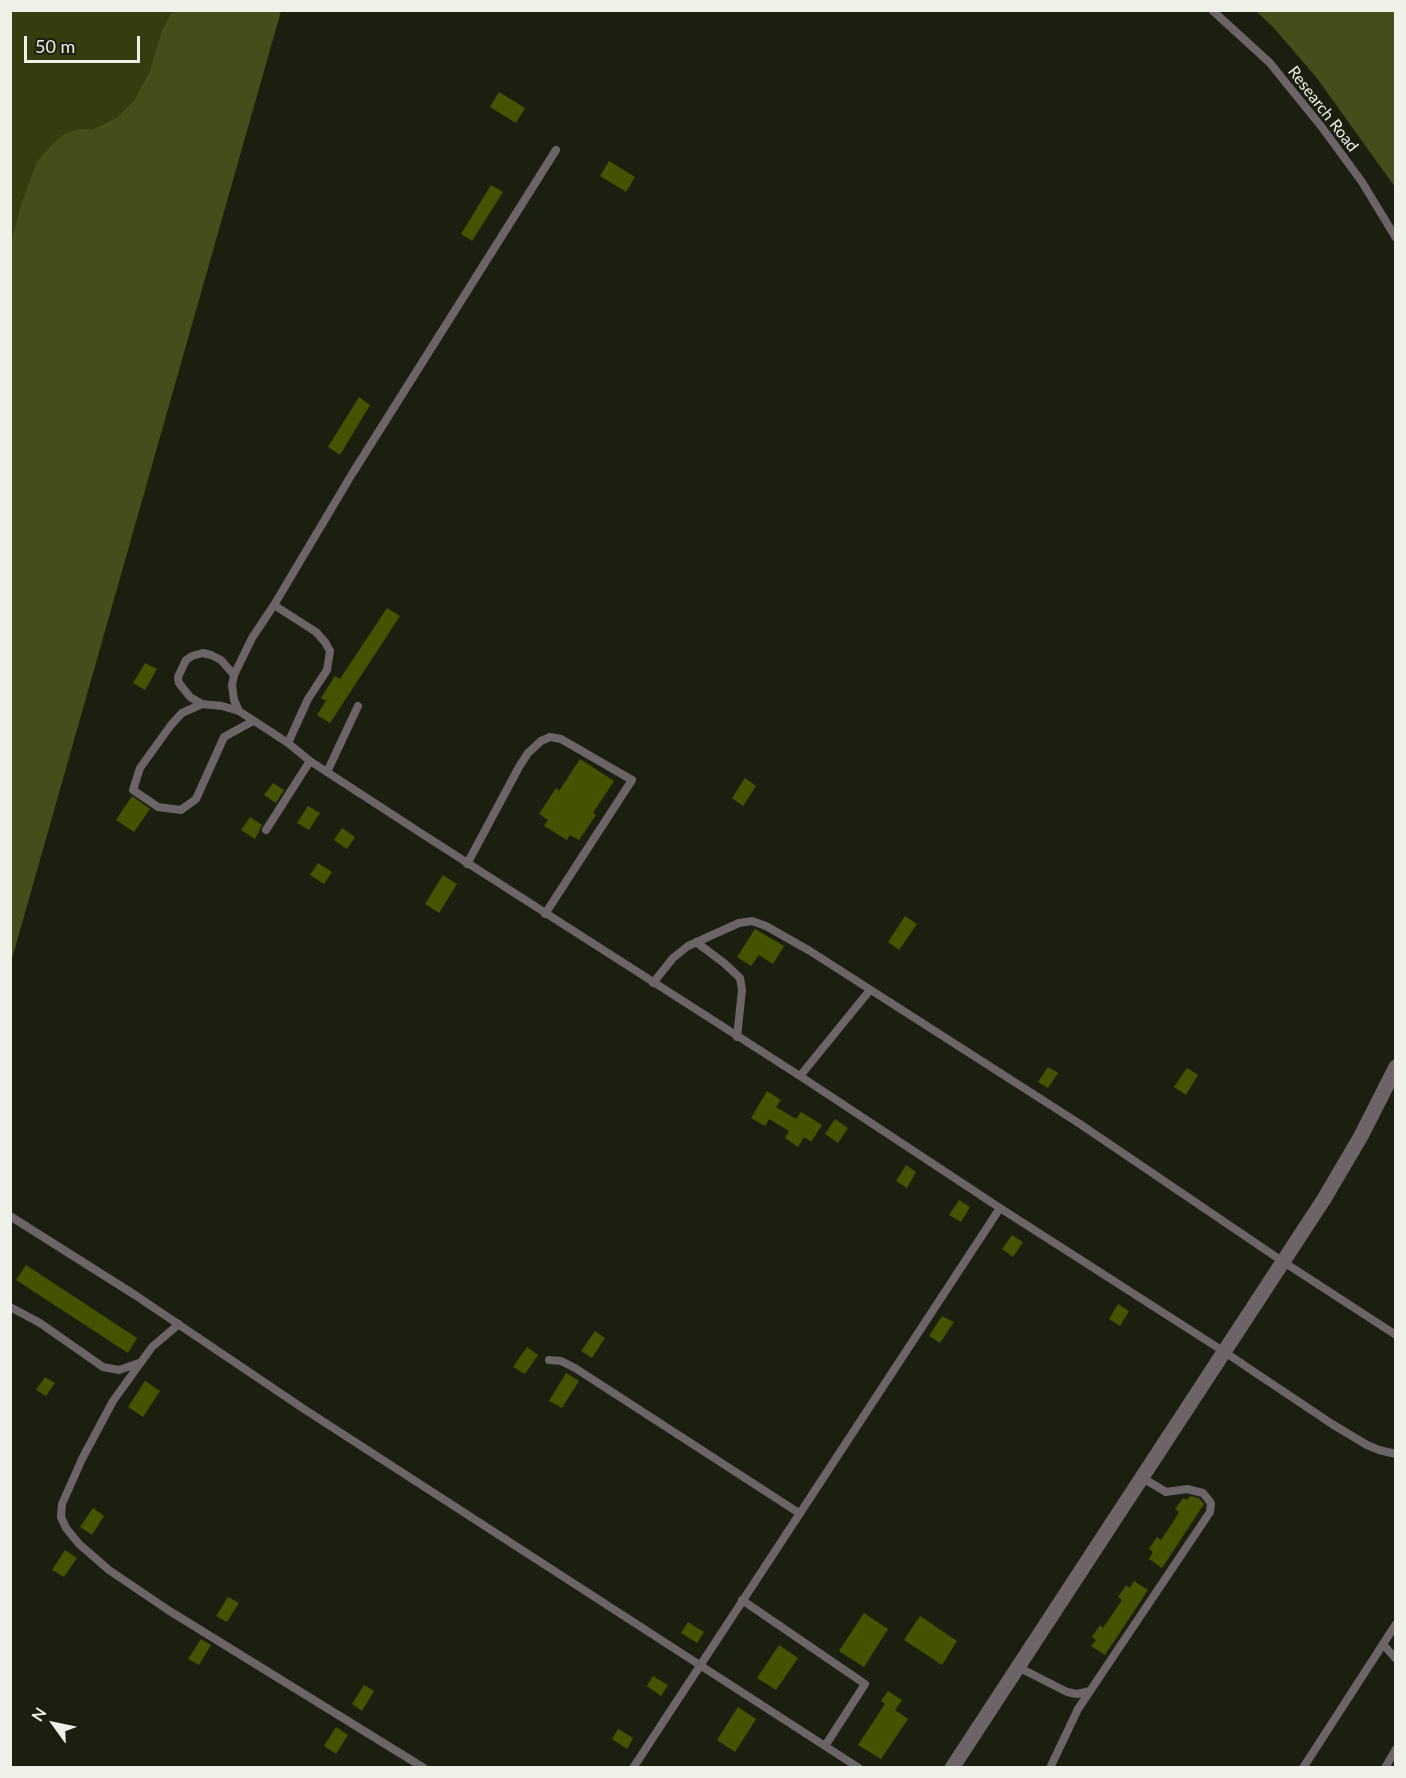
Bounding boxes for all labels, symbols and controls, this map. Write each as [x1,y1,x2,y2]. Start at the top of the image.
scale bar [27,24,142,62]
text: 50 m [35,35,75,57]
street label: Research Road [1284,63,1362,155]
north arrow [24,1694,84,1754]
text: N [27,1704,50,1724]

